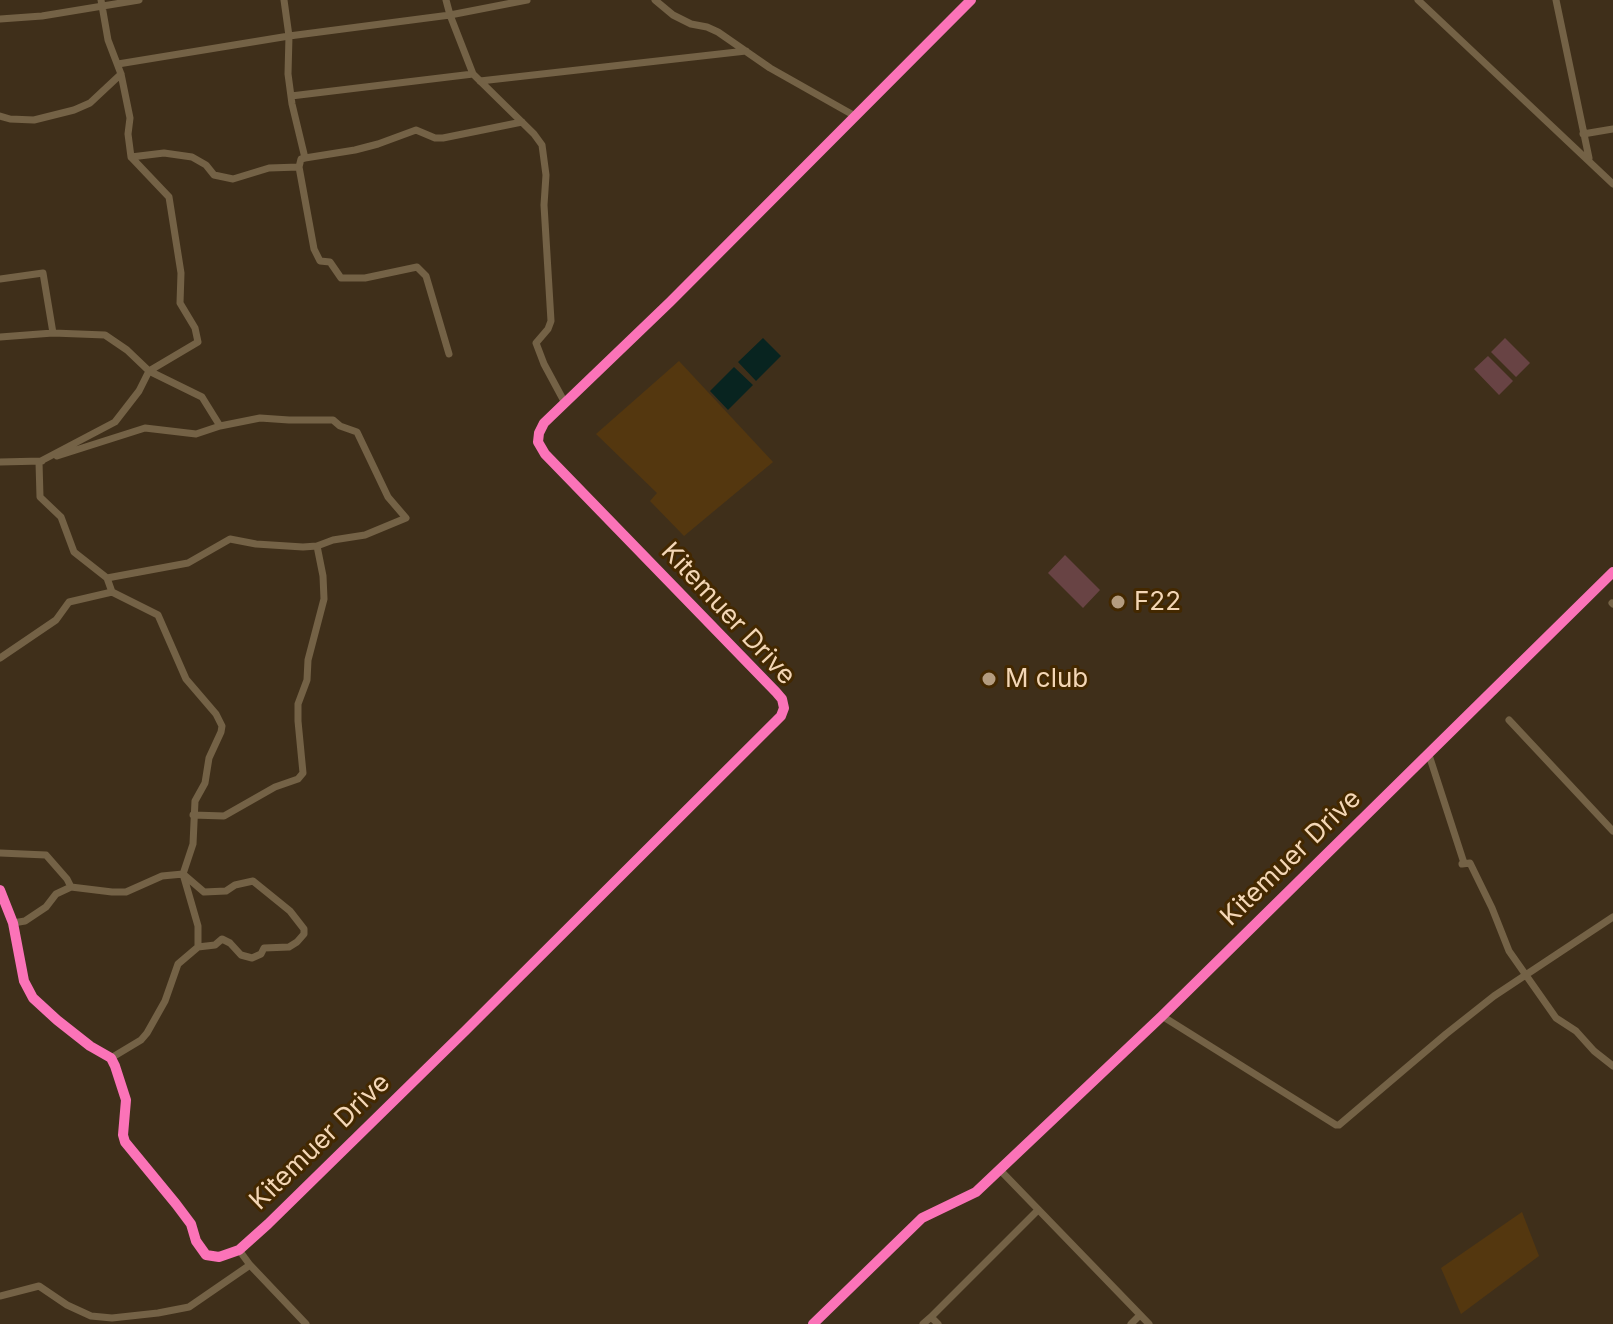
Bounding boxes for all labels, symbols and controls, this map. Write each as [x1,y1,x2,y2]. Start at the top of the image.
street label: Kitemuer Drive [654,537,802,691]
place label: F22 [1134,586,1181,618]
marker: F22 [1109,593,1127,611]
place label: M club [1005,663,1088,695]
marker: M club [980,670,998,688]
street label: Kitemuer Drive [1215,783,1367,933]
street label: Kitemuer Drive [244,1067,396,1217]

